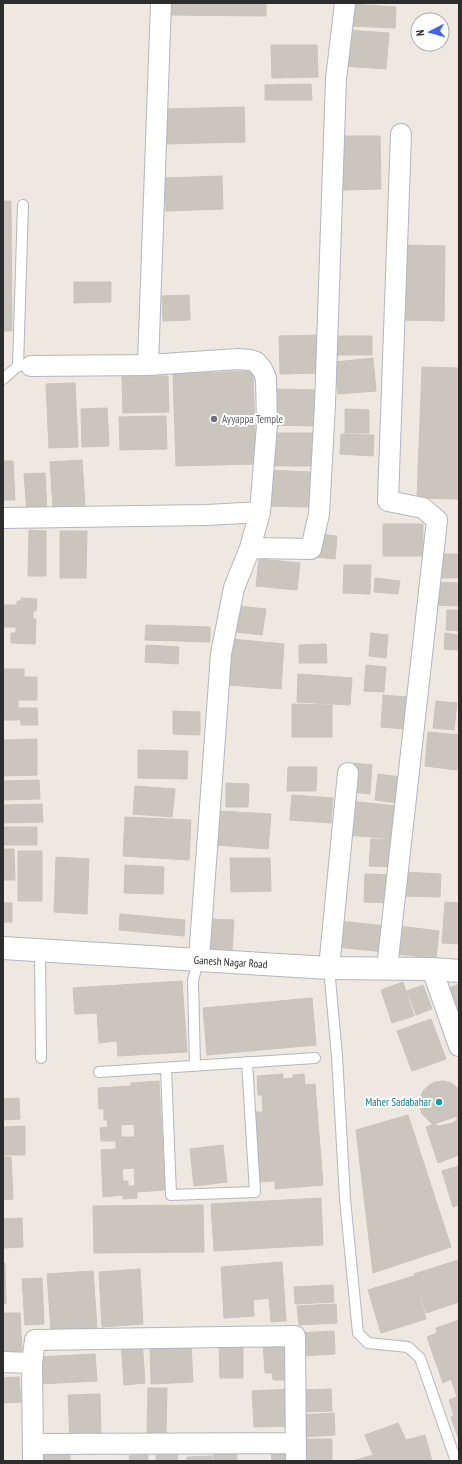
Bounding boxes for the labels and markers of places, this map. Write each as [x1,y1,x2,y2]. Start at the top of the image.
place label: Ayyappa Temple [222,412,284,426]
marker: Ayyappa Temple [209,414,219,424]
place label: Maher Sadabahar [365,1095,431,1109]
marker: Maher Sadabahar [434,1097,444,1107]

